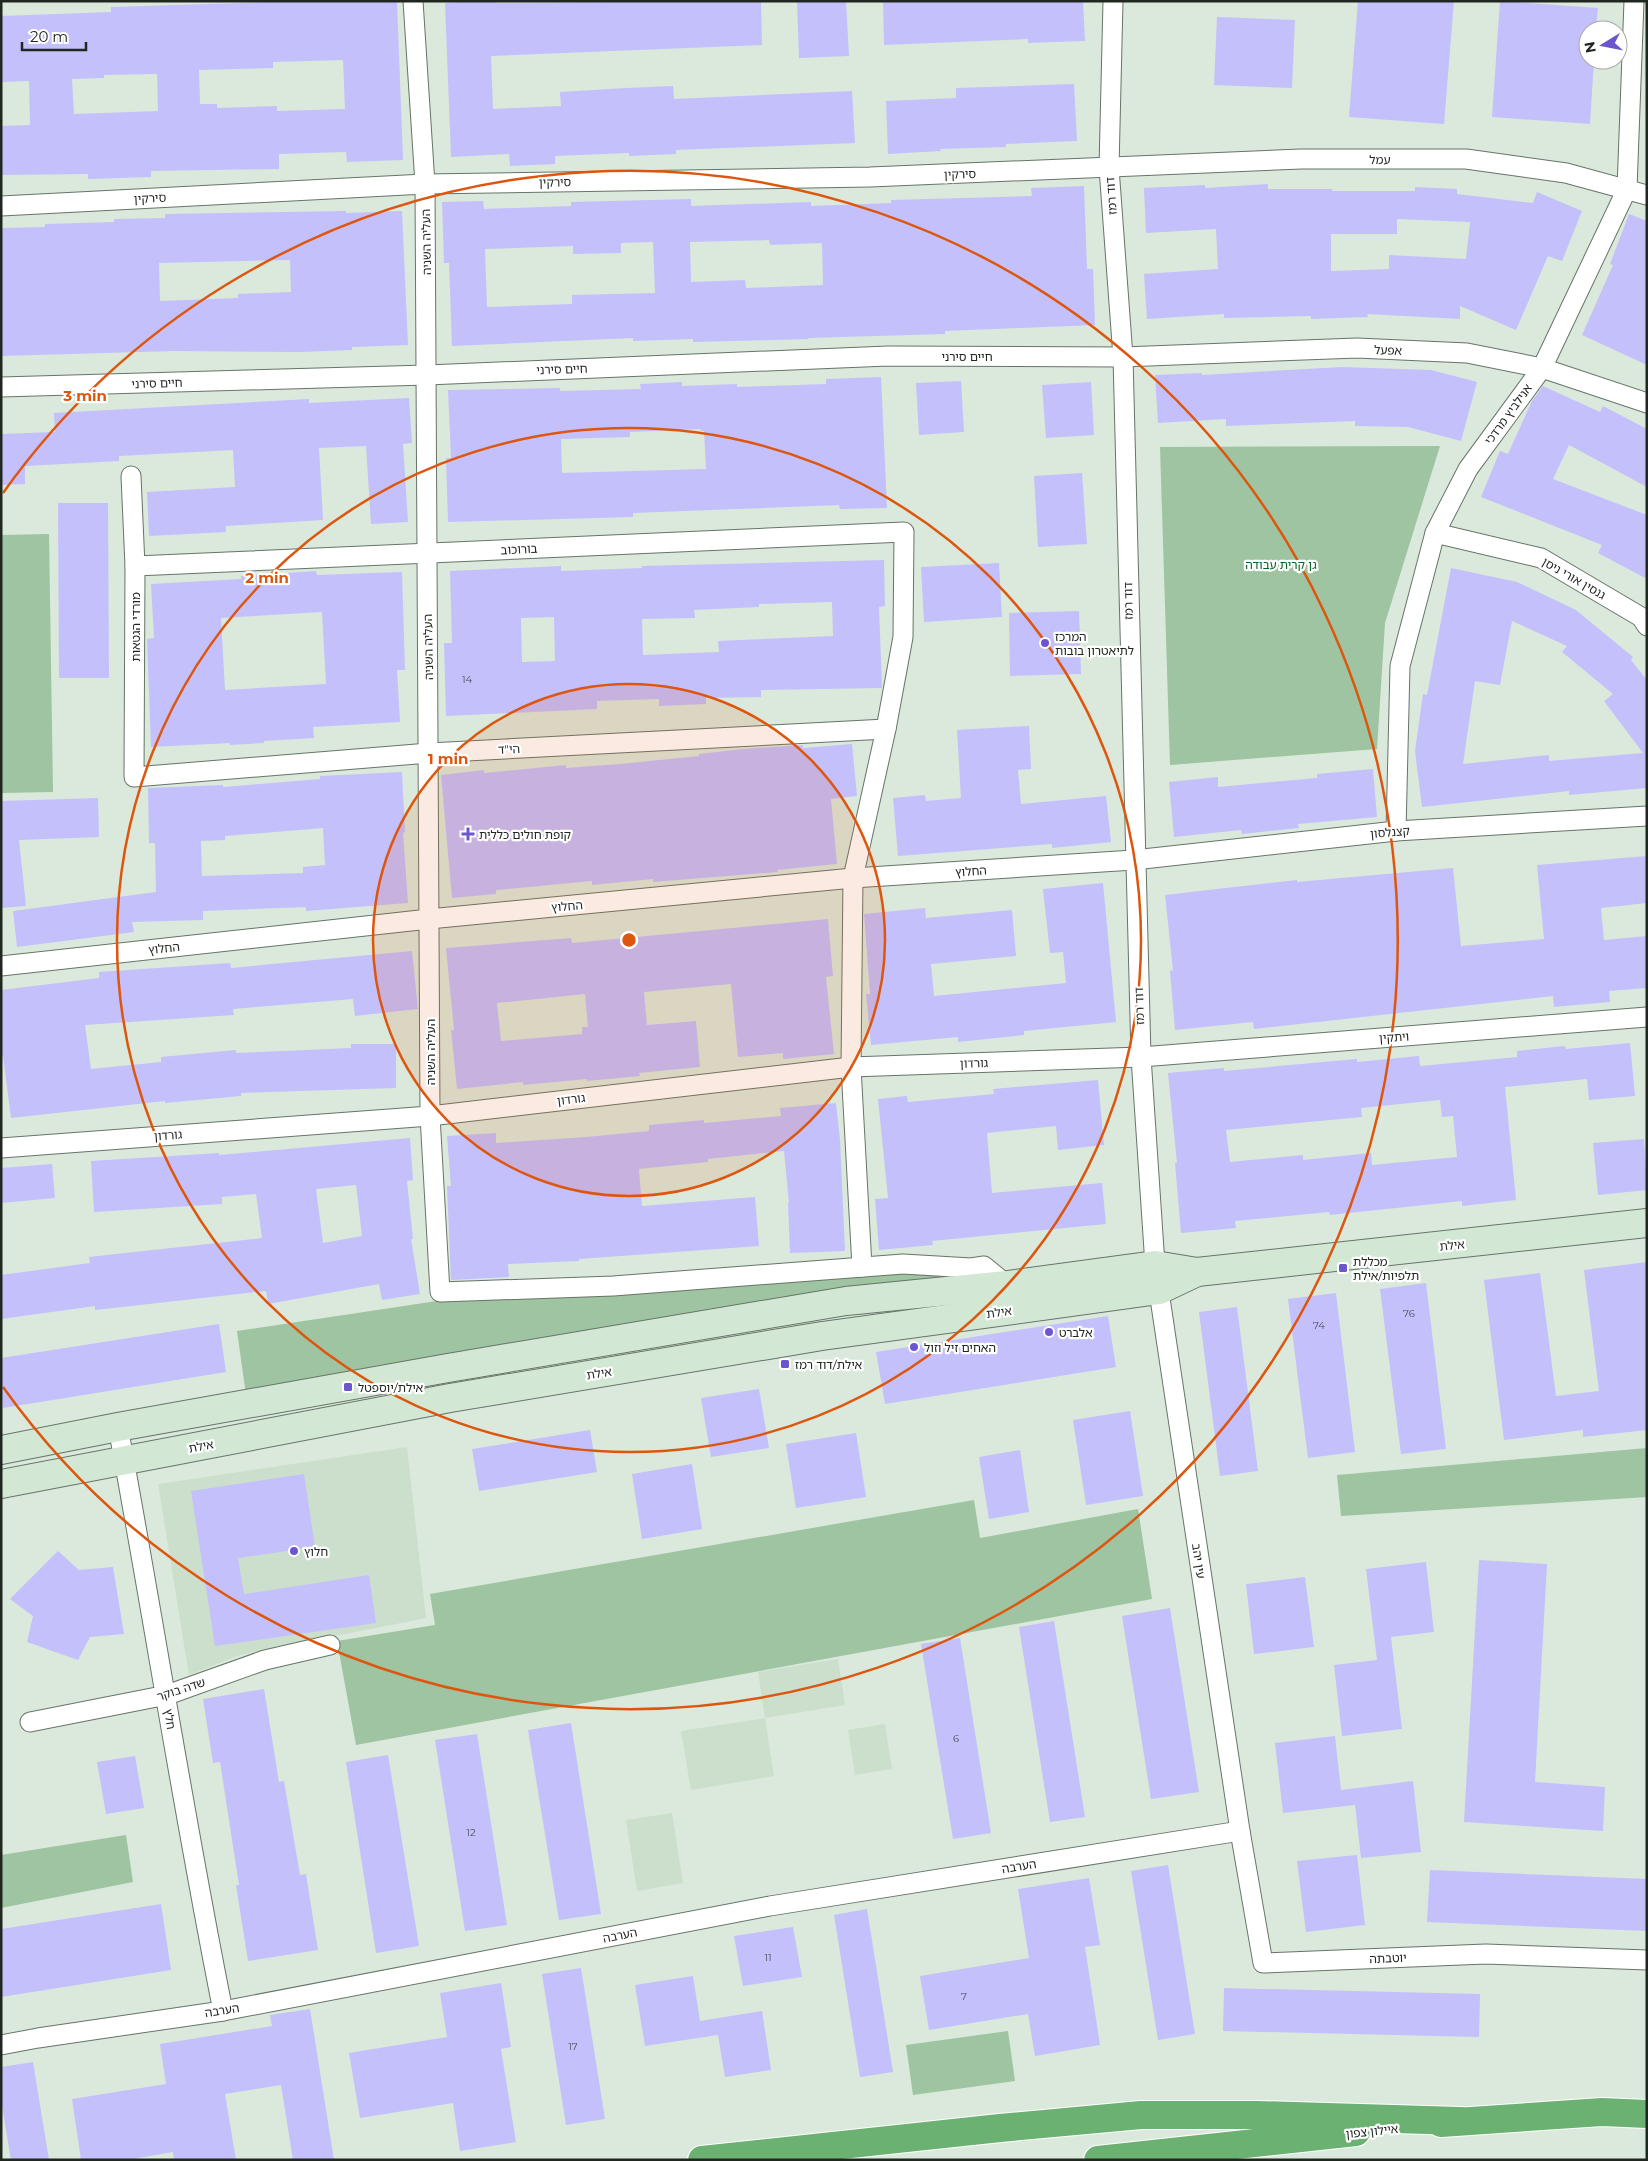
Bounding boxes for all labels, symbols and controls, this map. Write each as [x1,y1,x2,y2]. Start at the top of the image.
scale bar [22,20,86,52]
north arrow [1578,20,1628,70]
text: 20 m [30,27,68,46]
text: N [1580,40,1600,54]
street label: עמל [1369,152,1391,167]
street label: סירקין [944,166,977,182]
street label: סירקין [539,174,572,190]
street label: דוד רמז [1102,176,1120,215]
street label: סירקין [133,190,167,206]
street label: העליה השניה [418,209,434,275]
street label: אפעל [1374,342,1403,358]
street label: חיים סירני [941,349,993,364]
street label: חיים סירני [536,361,588,377]
street label: חיים סירני [131,375,183,391]
street label: אנילביץ מרדכי [1481,380,1535,447]
text: 3 min [62,386,107,405]
street label: בורוכוב [500,541,538,557]
street label: גנסין אורי ניסן [1540,554,1609,602]
park label: גן קרית עבודה [1245,557,1317,572]
text: 2 min [245,568,289,587]
street label: דוד רמז [1120,581,1136,620]
street label: מורדי הגטאות [128,592,143,662]
street label: העליה השניה [420,614,436,680]
place label: המרכז לתיאטרון בובות [1055,629,1134,658]
marker: המרכז לתיאטרון בובות [1039,637,1051,649]
house number: 14 [462,673,472,686]
street label: הי"ד [498,741,520,757]
text: 1 min [428,749,468,768]
street label: קצנלסון [1369,823,1411,841]
marker: קופת חולים כללית [461,827,475,841]
place label: קופת חולים כללית [479,827,572,842]
street label: החלוץ [955,862,987,880]
street label: החלוץ [551,897,583,915]
centre of rings [620,931,638,949]
street label: החלוץ [147,939,181,957]
street label: דוד רמז [1131,986,1147,1025]
street label: העליה השניה [423,1019,438,1085]
street label: ויתקין [1378,1028,1410,1046]
street label: גורדון [960,1055,989,1071]
street label: גורדון [556,1090,586,1108]
street label: גורדון [153,1126,183,1143]
street label: אילת [1439,1236,1466,1254]
place label: מכללת תלפיות/אילת [1353,1254,1419,1283]
marker: מכללת תלפיות/אילת [1337,1262,1349,1274]
street label: אילת [985,1303,1013,1321]
house number: 76 [1403,1307,1415,1320]
house number: 74 [1313,1319,1325,1332]
place label: אלברט [1059,1325,1093,1340]
marker: אלברט [1043,1326,1055,1338]
place label: האחים זיל וזול [924,1340,996,1355]
marker: האחים זיל וזול [908,1341,920,1353]
place label: אילת/דוד רמז [795,1357,863,1372]
marker: אילת/דוד רמז [779,1358,791,1370]
street label: אילת [585,1364,613,1382]
place label: אילת/יוספטל [358,1380,423,1395]
marker: אילת/יוספטל [342,1381,354,1393]
street label: אילת [187,1436,215,1456]
street label: עין יהב [1189,1542,1209,1580]
place label: חלוץ [304,1544,328,1559]
marker: חלוץ [288,1545,300,1557]
street label: שדה בוקר [155,1674,207,1704]
street label: חלץ [161,1708,179,1730]
house number: 6 [953,1732,959,1745]
house number: 12 [466,1826,476,1839]
street label: הערבה [1001,1856,1037,1876]
street label: הערבה [601,1924,639,1946]
street label: יוטבתה [1369,1950,1407,1966]
house number: 11 [764,1951,772,1964]
house number: 7 [961,1990,967,2003]
street label: הערבה [204,2000,240,2020]
house number: 17 [568,2040,578,2053]
street label: איילון צפון [1345,2121,1399,2141]

